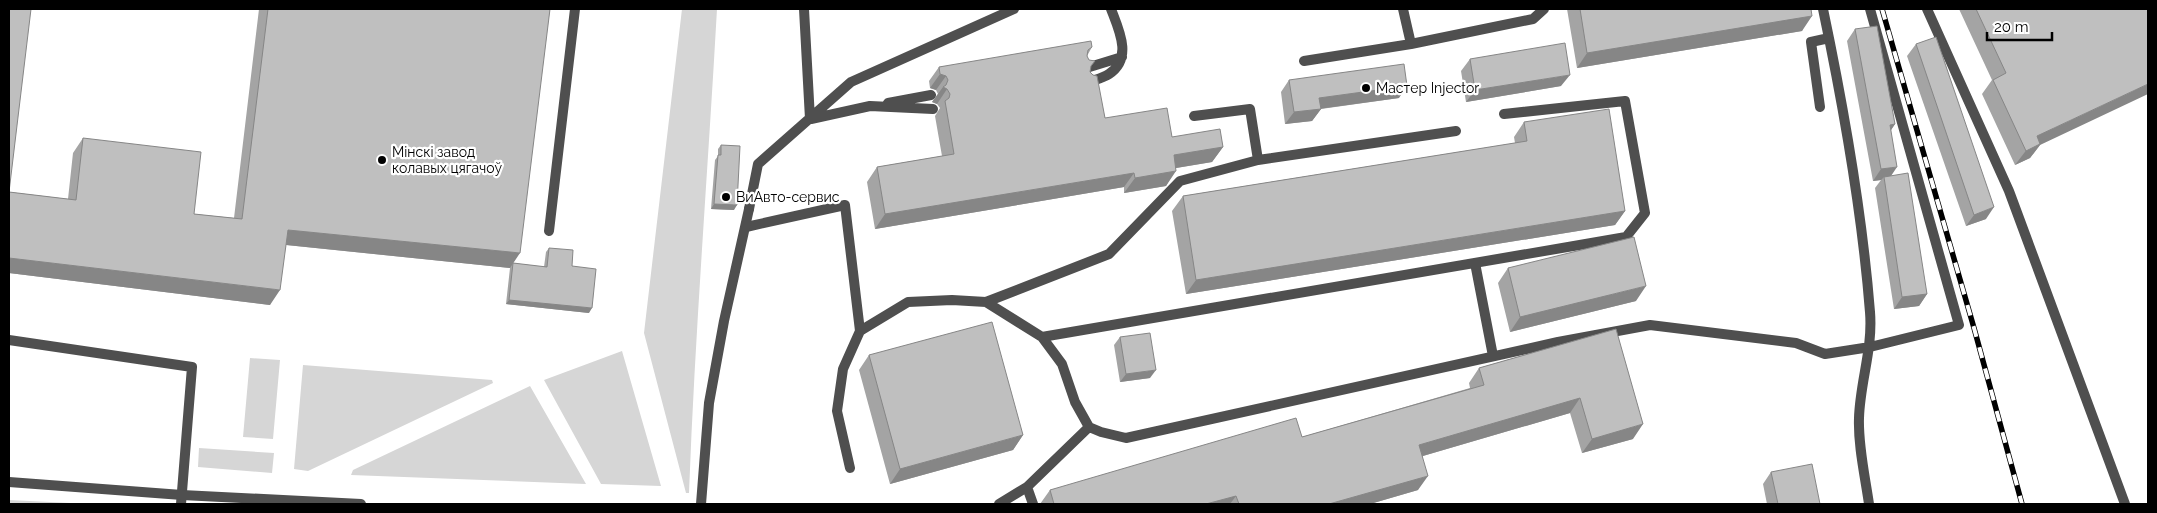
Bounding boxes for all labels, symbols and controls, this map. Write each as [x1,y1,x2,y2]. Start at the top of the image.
scale bar [1987,10,2052,42]
text: 20 m [1994,18,2029,36]
place label: Мастер Injector [1376,80,1479,96]
marker: Мастер Injector [1360,82,1372,94]
place label: Мінскі завод колавых цягачоў [392,144,502,176]
marker: Мінскі завод колавых цягачоў [376,154,388,166]
place label: ВиАвто-сервис [736,189,840,205]
marker: ВиАвто-сервис [720,191,732,203]

